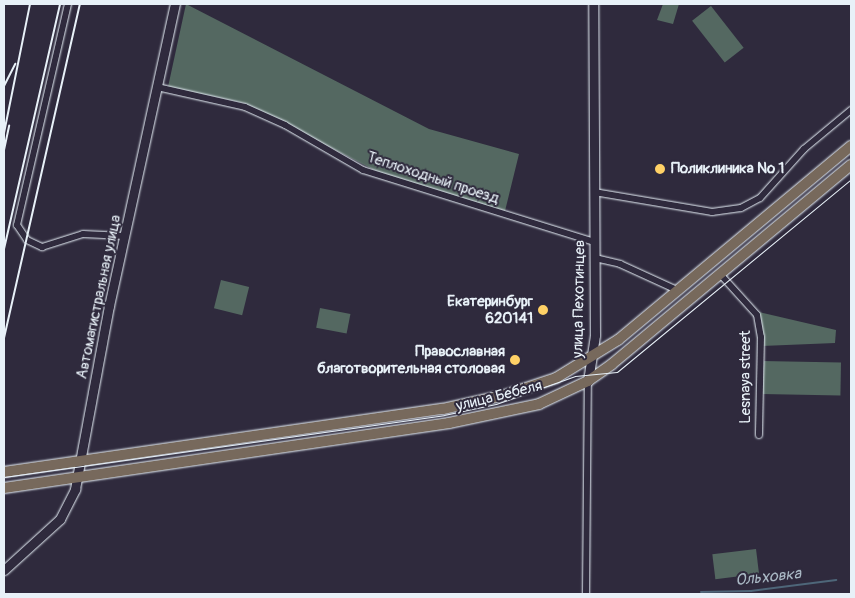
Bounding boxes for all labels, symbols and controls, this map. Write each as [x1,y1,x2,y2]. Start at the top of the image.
street label: Теплоходный проезд [365,148,501,208]
place label: Поликлиника № 1 [671,160,784,178]
marker: Поликлиника № 1 [653,162,667,176]
street label: Автомагистральная улица [73,213,125,381]
street label: улица Пехотинцев [569,240,589,358]
place label: Екатеринбург 620141 [447,292,533,327]
marker: Екатеринбург 620141 [537,304,549,316]
street label: Lesnaya street [737,330,755,424]
place label: Православная благотворительная столовая [317,342,505,377]
marker: Православная благотворительная столовая [509,354,521,366]
street label: улица Бебеля [454,377,544,415]
water label: Ольховка [734,564,802,590]

